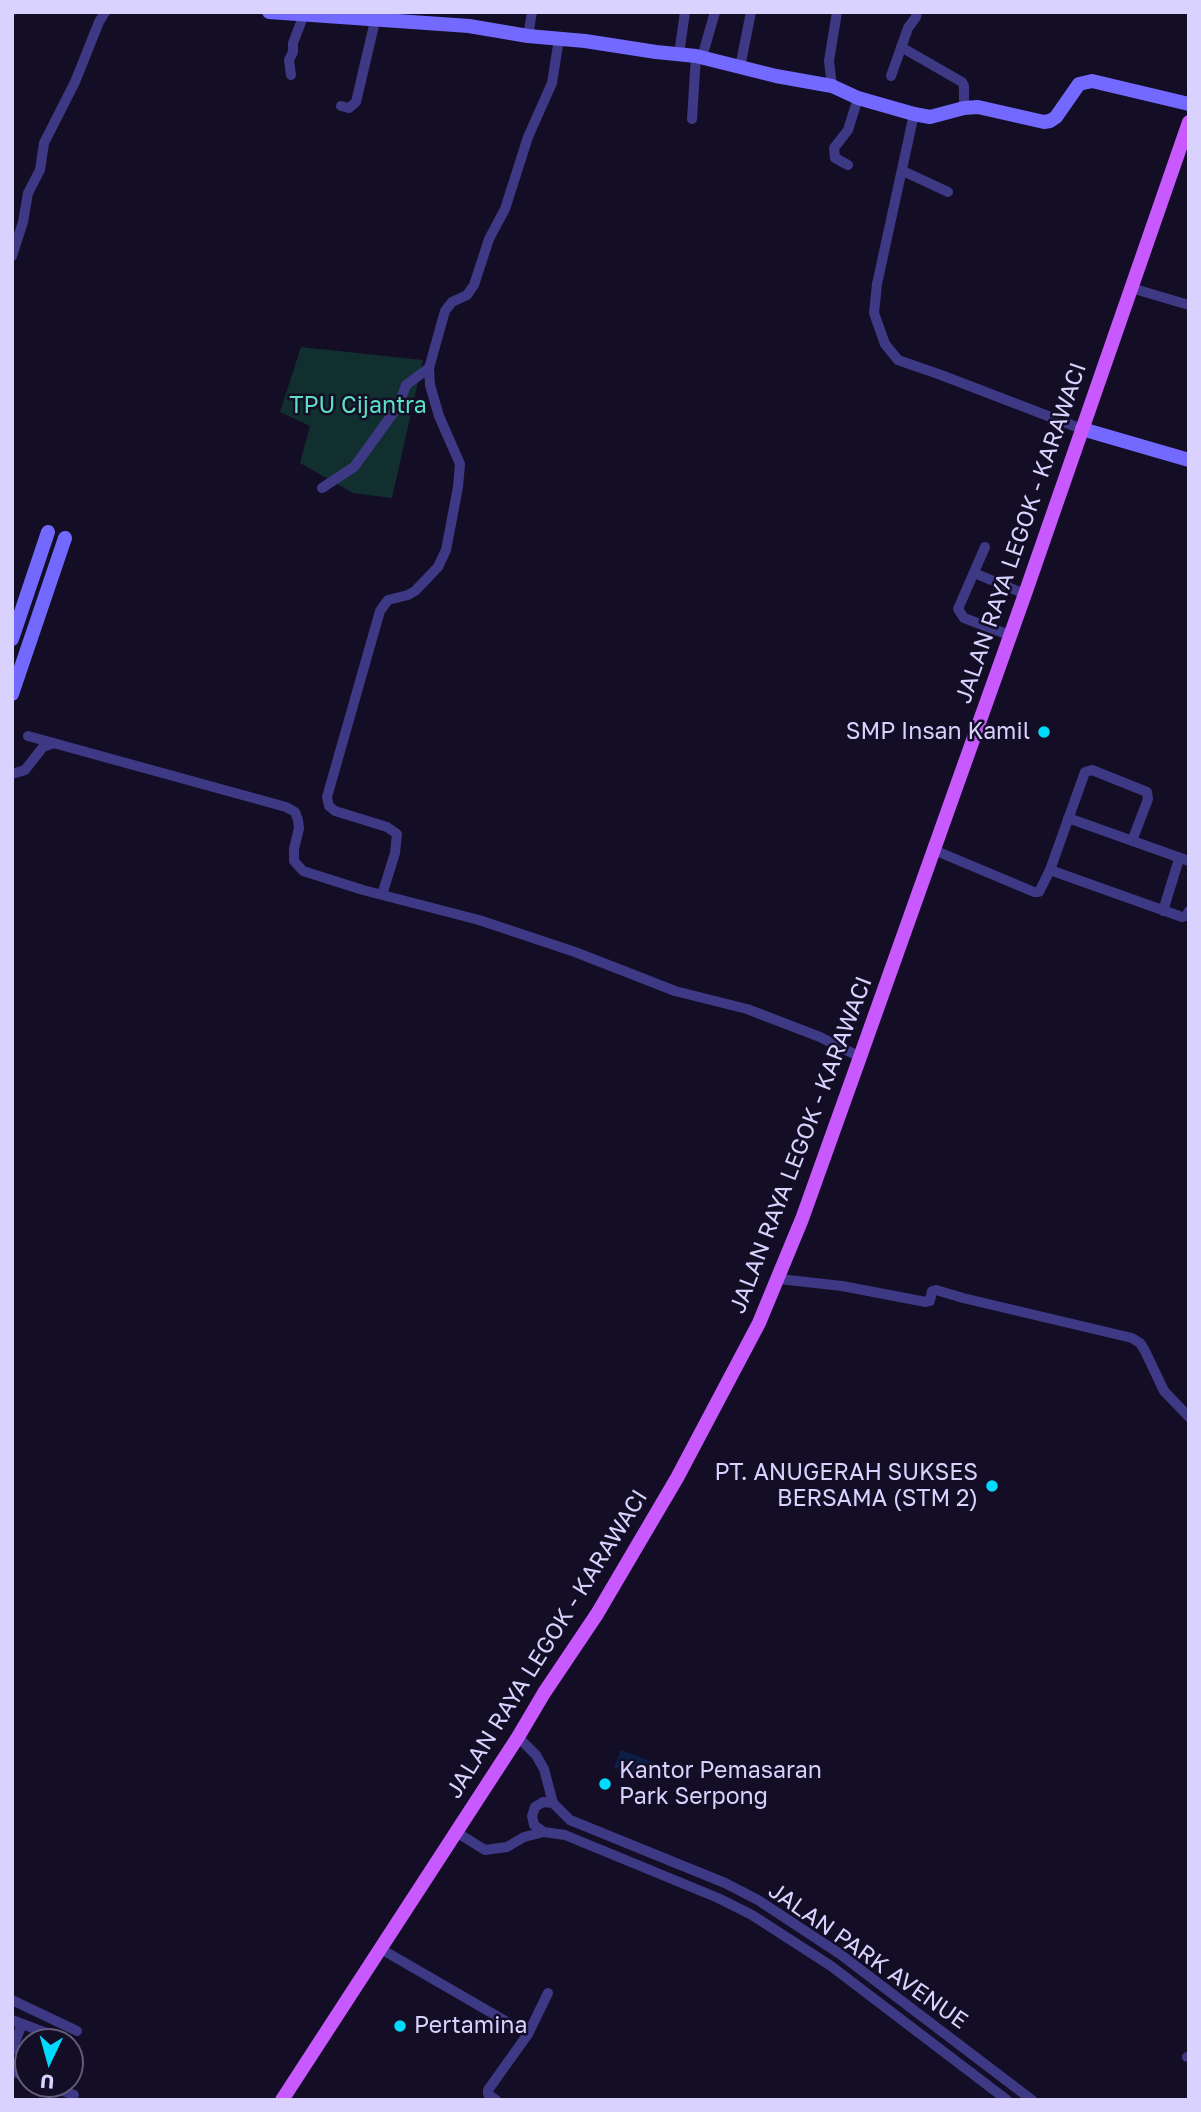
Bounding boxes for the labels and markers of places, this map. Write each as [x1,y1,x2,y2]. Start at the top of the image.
place label: SMP Insan Kamil [846,718,1030,746]
marker: SMP Insan Kamil [1036,724,1052,740]
place label: PT. ANUGERAH SUKSES BERSAMA (STM 2) [714,1459,978,1513]
marker: PT. ANUGERAH SUKSES BERSAMA (STM 2) [984,1478,1000,1494]
place label: Kantor Pemasaran Park Serpong [619,1757,822,1811]
marker: Kantor Pemasaran Park Serpong [597,1776,613,1792]
place label: Pertamina [414,2012,527,2040]
marker: Pertamina [392,2018,408,2034]

